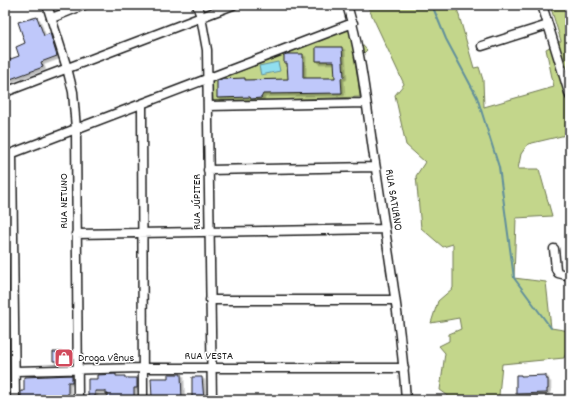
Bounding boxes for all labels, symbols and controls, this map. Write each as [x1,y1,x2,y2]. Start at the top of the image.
street label: RUA SATURNO [380,168,406,232]
street label: RUA NETUNO [56,173,73,229]
street label: RUA JÚPITER [189,174,206,230]
shop icon: Droga Vênus [53,347,75,369]
street label: RUA VESTA [185,348,234,365]
place label: Droga Vênus [78,350,134,367]

